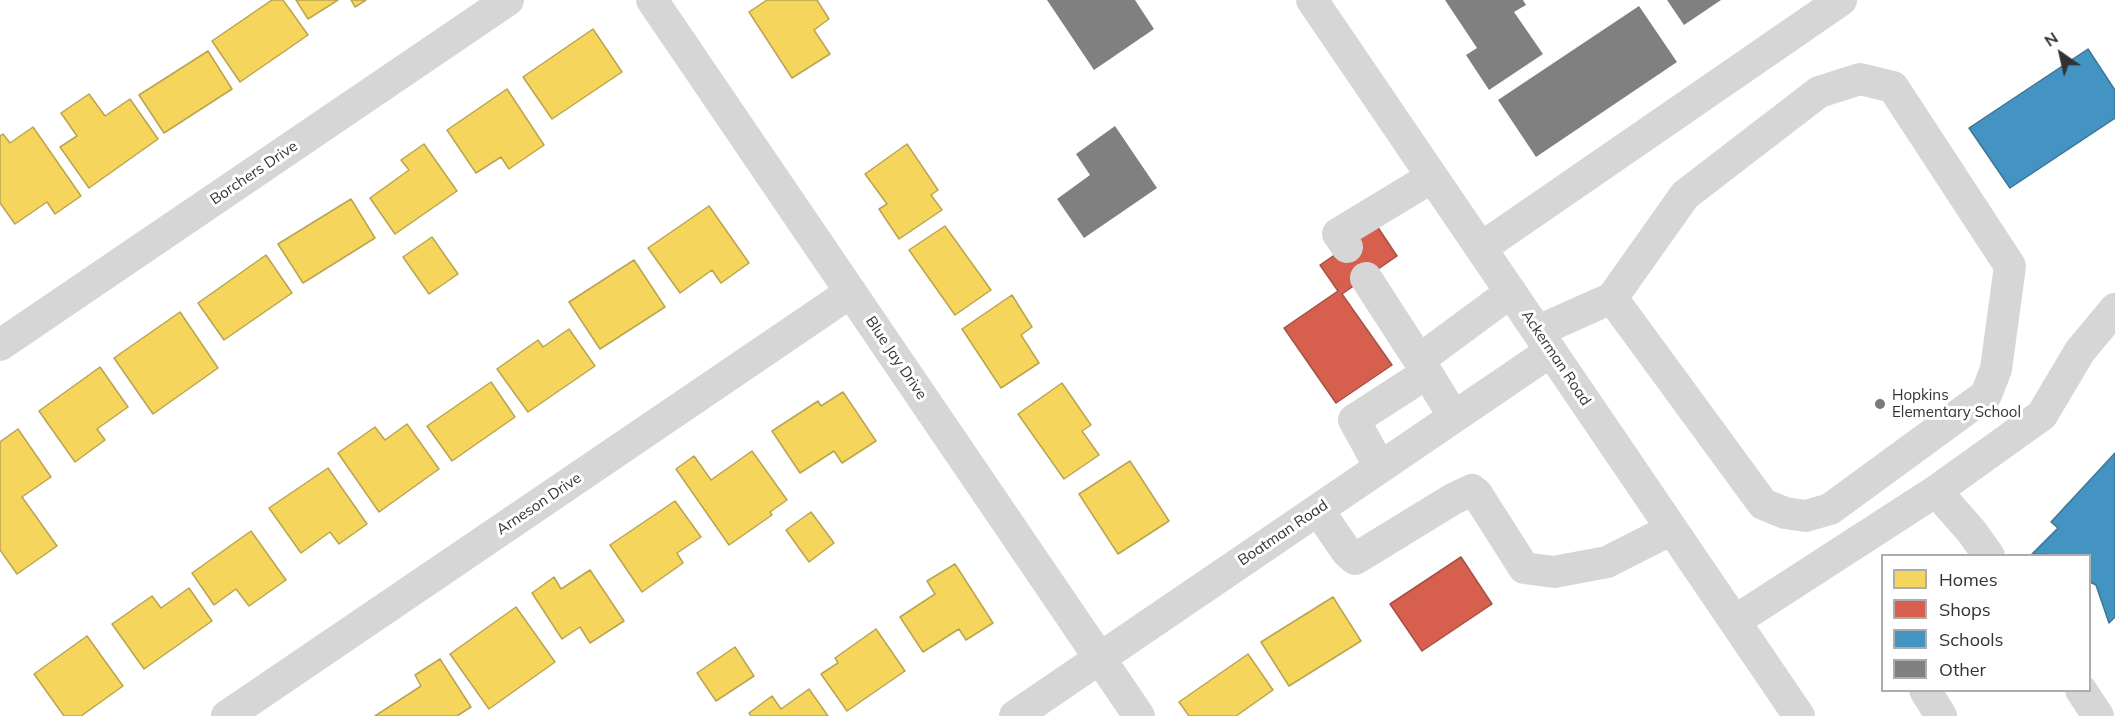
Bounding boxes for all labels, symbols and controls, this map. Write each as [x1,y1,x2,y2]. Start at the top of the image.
north arrow [2031,24,2091,84]
text: N [2040,27,2062,51]
street label: Borchers Drive [207,137,301,209]
street label: Ackerman Road [1517,307,1595,409]
street label: Blue Jay Drive [862,313,930,403]
place label: Hopkins Elementary School [1892,386,2021,421]
marker: Hopkins Elementary School [1873,397,1887,411]
street label: Arneson Drive [493,469,585,539]
street label: Boatman Road [1235,496,1331,570]
legend [1881,554,2091,692]
text: Homes [1939,568,1998,591]
text: Shops [1939,598,1991,621]
text: Schools [1939,628,2003,651]
text: Other [1939,658,1986,681]

